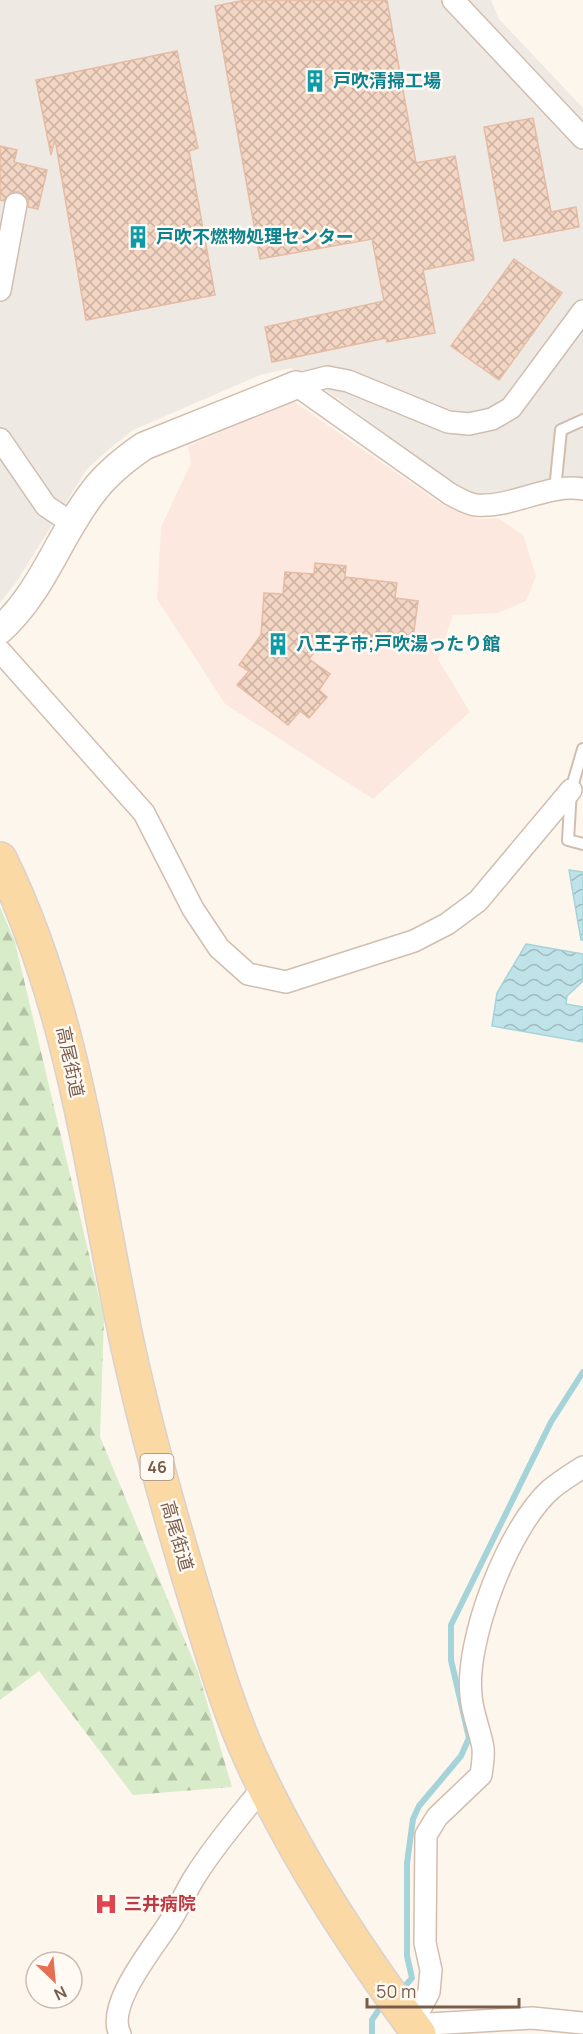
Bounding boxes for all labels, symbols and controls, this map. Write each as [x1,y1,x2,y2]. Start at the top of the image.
building icon: 戸吹清掃工場 [302,68,328,94]
place label: 戸吹清掃工場 [333,68,441,92]
building icon: 戸吹不燃物処理センター [125,224,151,250]
place label: 戸吹不燃物処理センター [156,224,354,248]
building icon: 八王子市;戸吹湯ったり館 [265,631,291,657]
place label: 八王子市;戸吹湯ったり館 [296,631,500,655]
street label: 高尾街道 [52,1024,90,1100]
road number: 46 [140,1454,174,1480]
street label: 高尾街道 [157,1498,199,1574]
hospital icon: 三井病院 [93,1891,119,1917]
place label: 三井病院 [124,1891,196,1915]
north arrow [24,1950,84,2010]
scale bar [367,1971,518,2009]
text: 50 m [376,1979,416,2003]
text: N [51,1981,71,2006]

